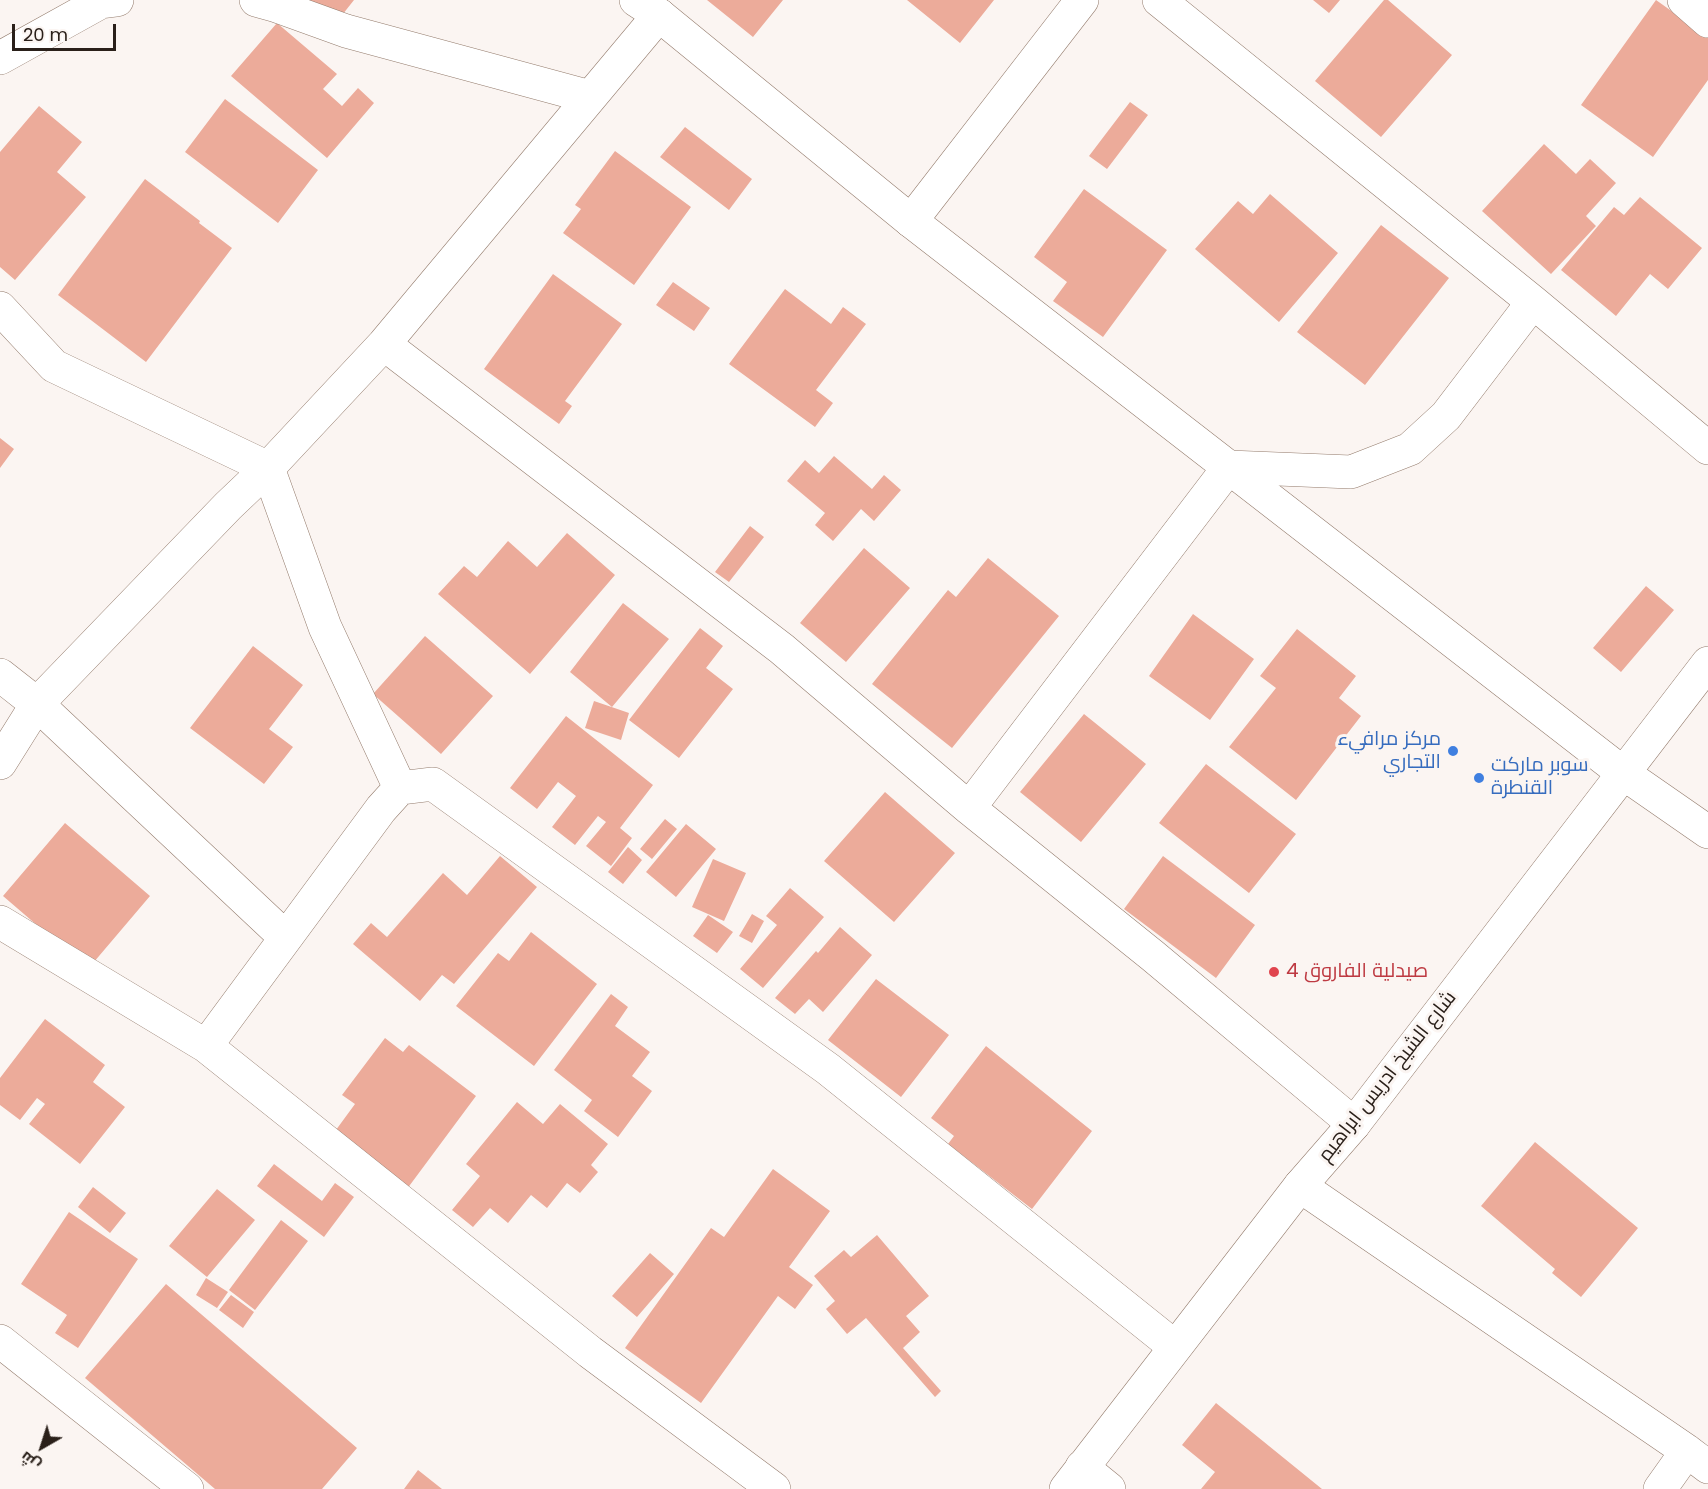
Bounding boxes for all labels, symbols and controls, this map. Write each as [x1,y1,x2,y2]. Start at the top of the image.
scale bar [15,12,118,50]
text: 20 m [23,22,68,47]
place label: مركز مرافيء التجاري [1337,728,1441,775]
marker: مركز مرافيء التجاري [1446,744,1460,758]
place label: سوبر ماركت القنطرة [1491,754,1589,801]
marker: سوبر ماركت القنطرة [1472,771,1486,785]
place label: صيدلية الفاروق 4 [1286,960,1428,984]
marker: صيدلية الفاروق 4 [1267,965,1281,979]
street label: شارع الشيخ ادريس ابراهيم [1314,987,1462,1167]
north arrow [12,1417,72,1477]
text: ش [15,1446,46,1477]

